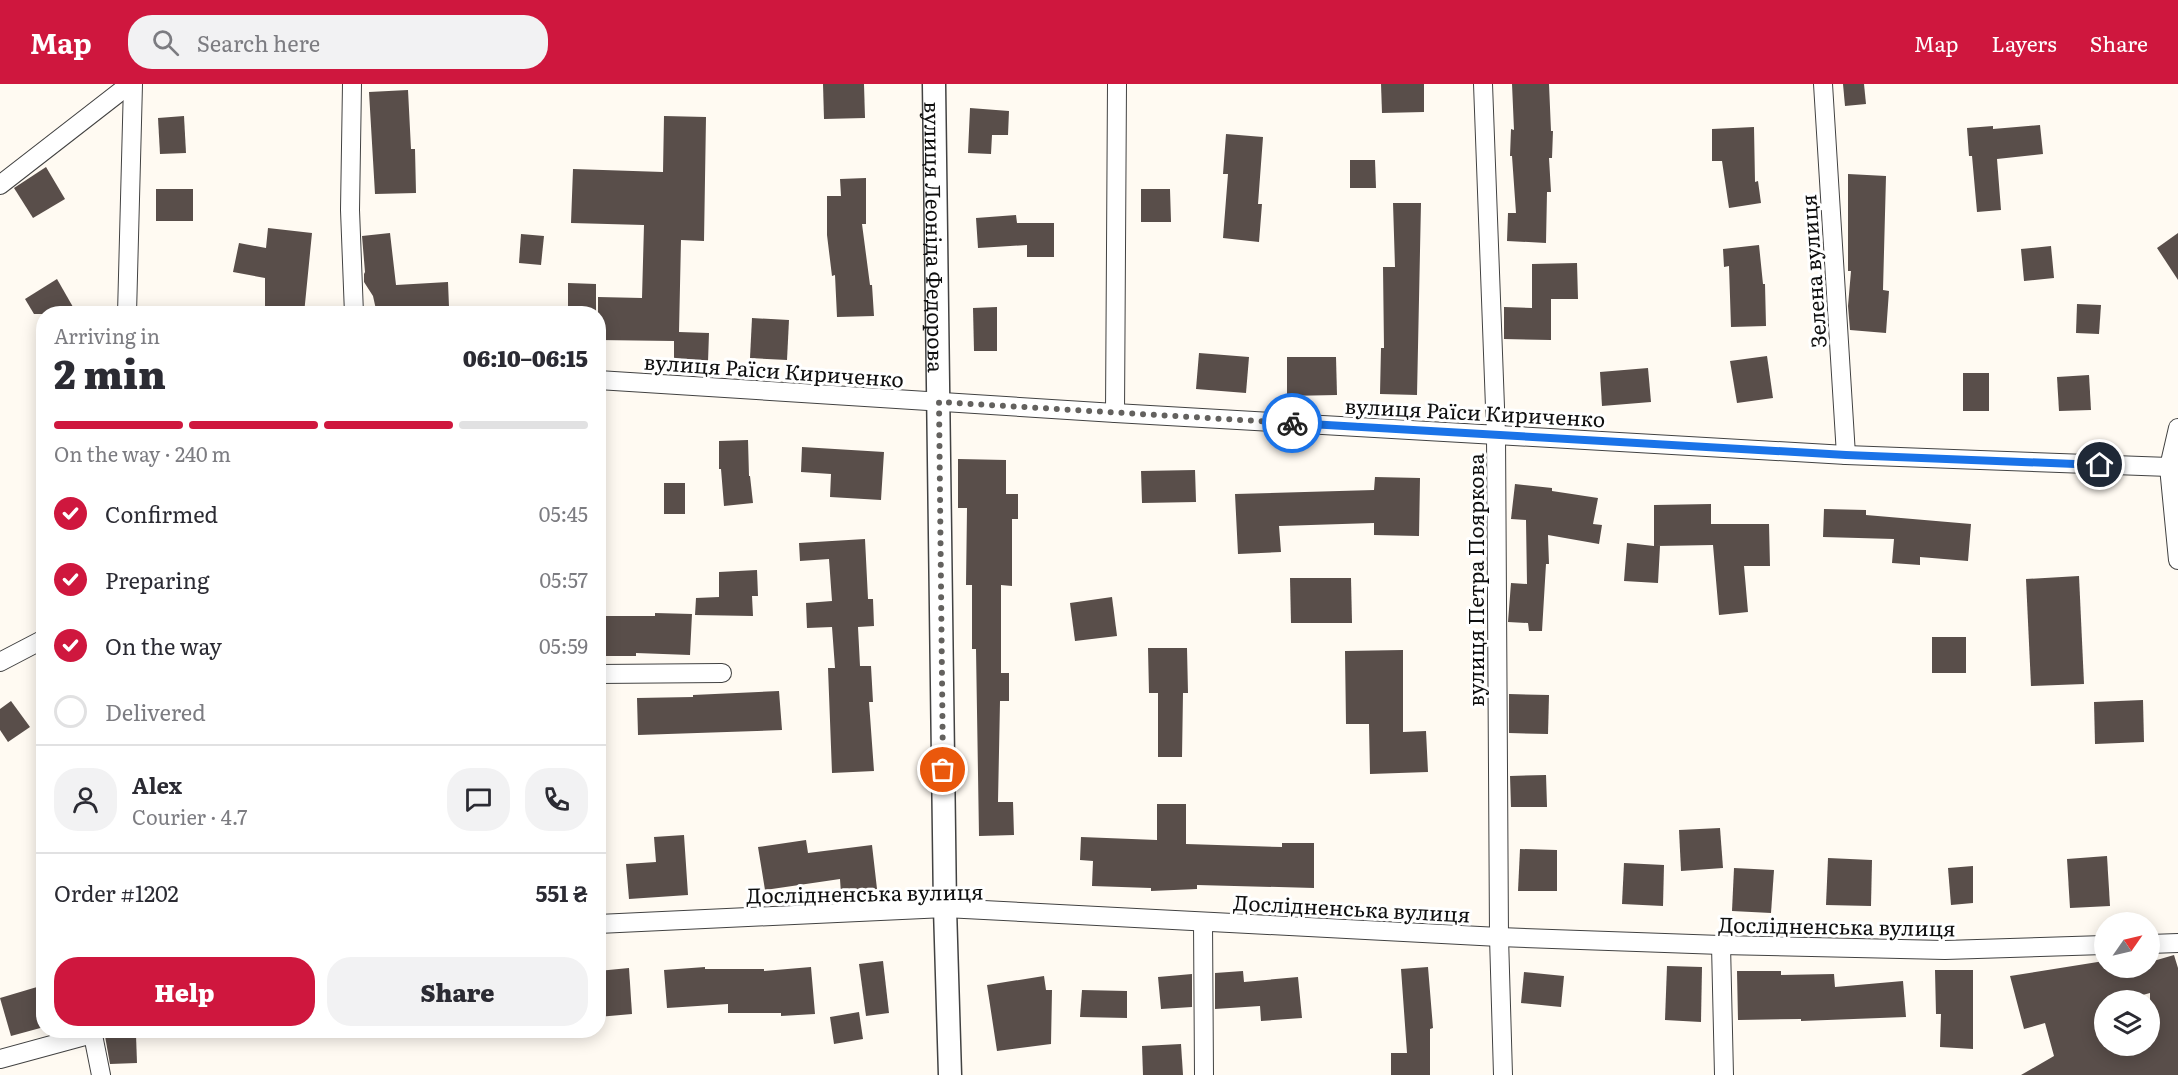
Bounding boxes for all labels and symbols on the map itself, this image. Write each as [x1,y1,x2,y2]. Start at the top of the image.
street label: вулиця Леоніда Федорова [919,101,953,374]
street label: Зелена вулиця [1791,193,1833,349]
street label: вулиця Раїси Кириченко [643,344,905,394]
street label: вулиця Раїси Кириченко [1344,389,1606,433]
courier [1262,393,1322,453]
pin [2074,439,2125,490]
street label: вулиця Петра Пояркова [1459,453,1490,707]
pin [917,744,968,795]
street label: Дослідненська вулиця [746,874,984,910]
street label: Дослідненська вулиця [1233,885,1471,929]
street label: Дослідненська вулиця [1718,907,1956,943]
north arrow [2094,912,2160,978]

